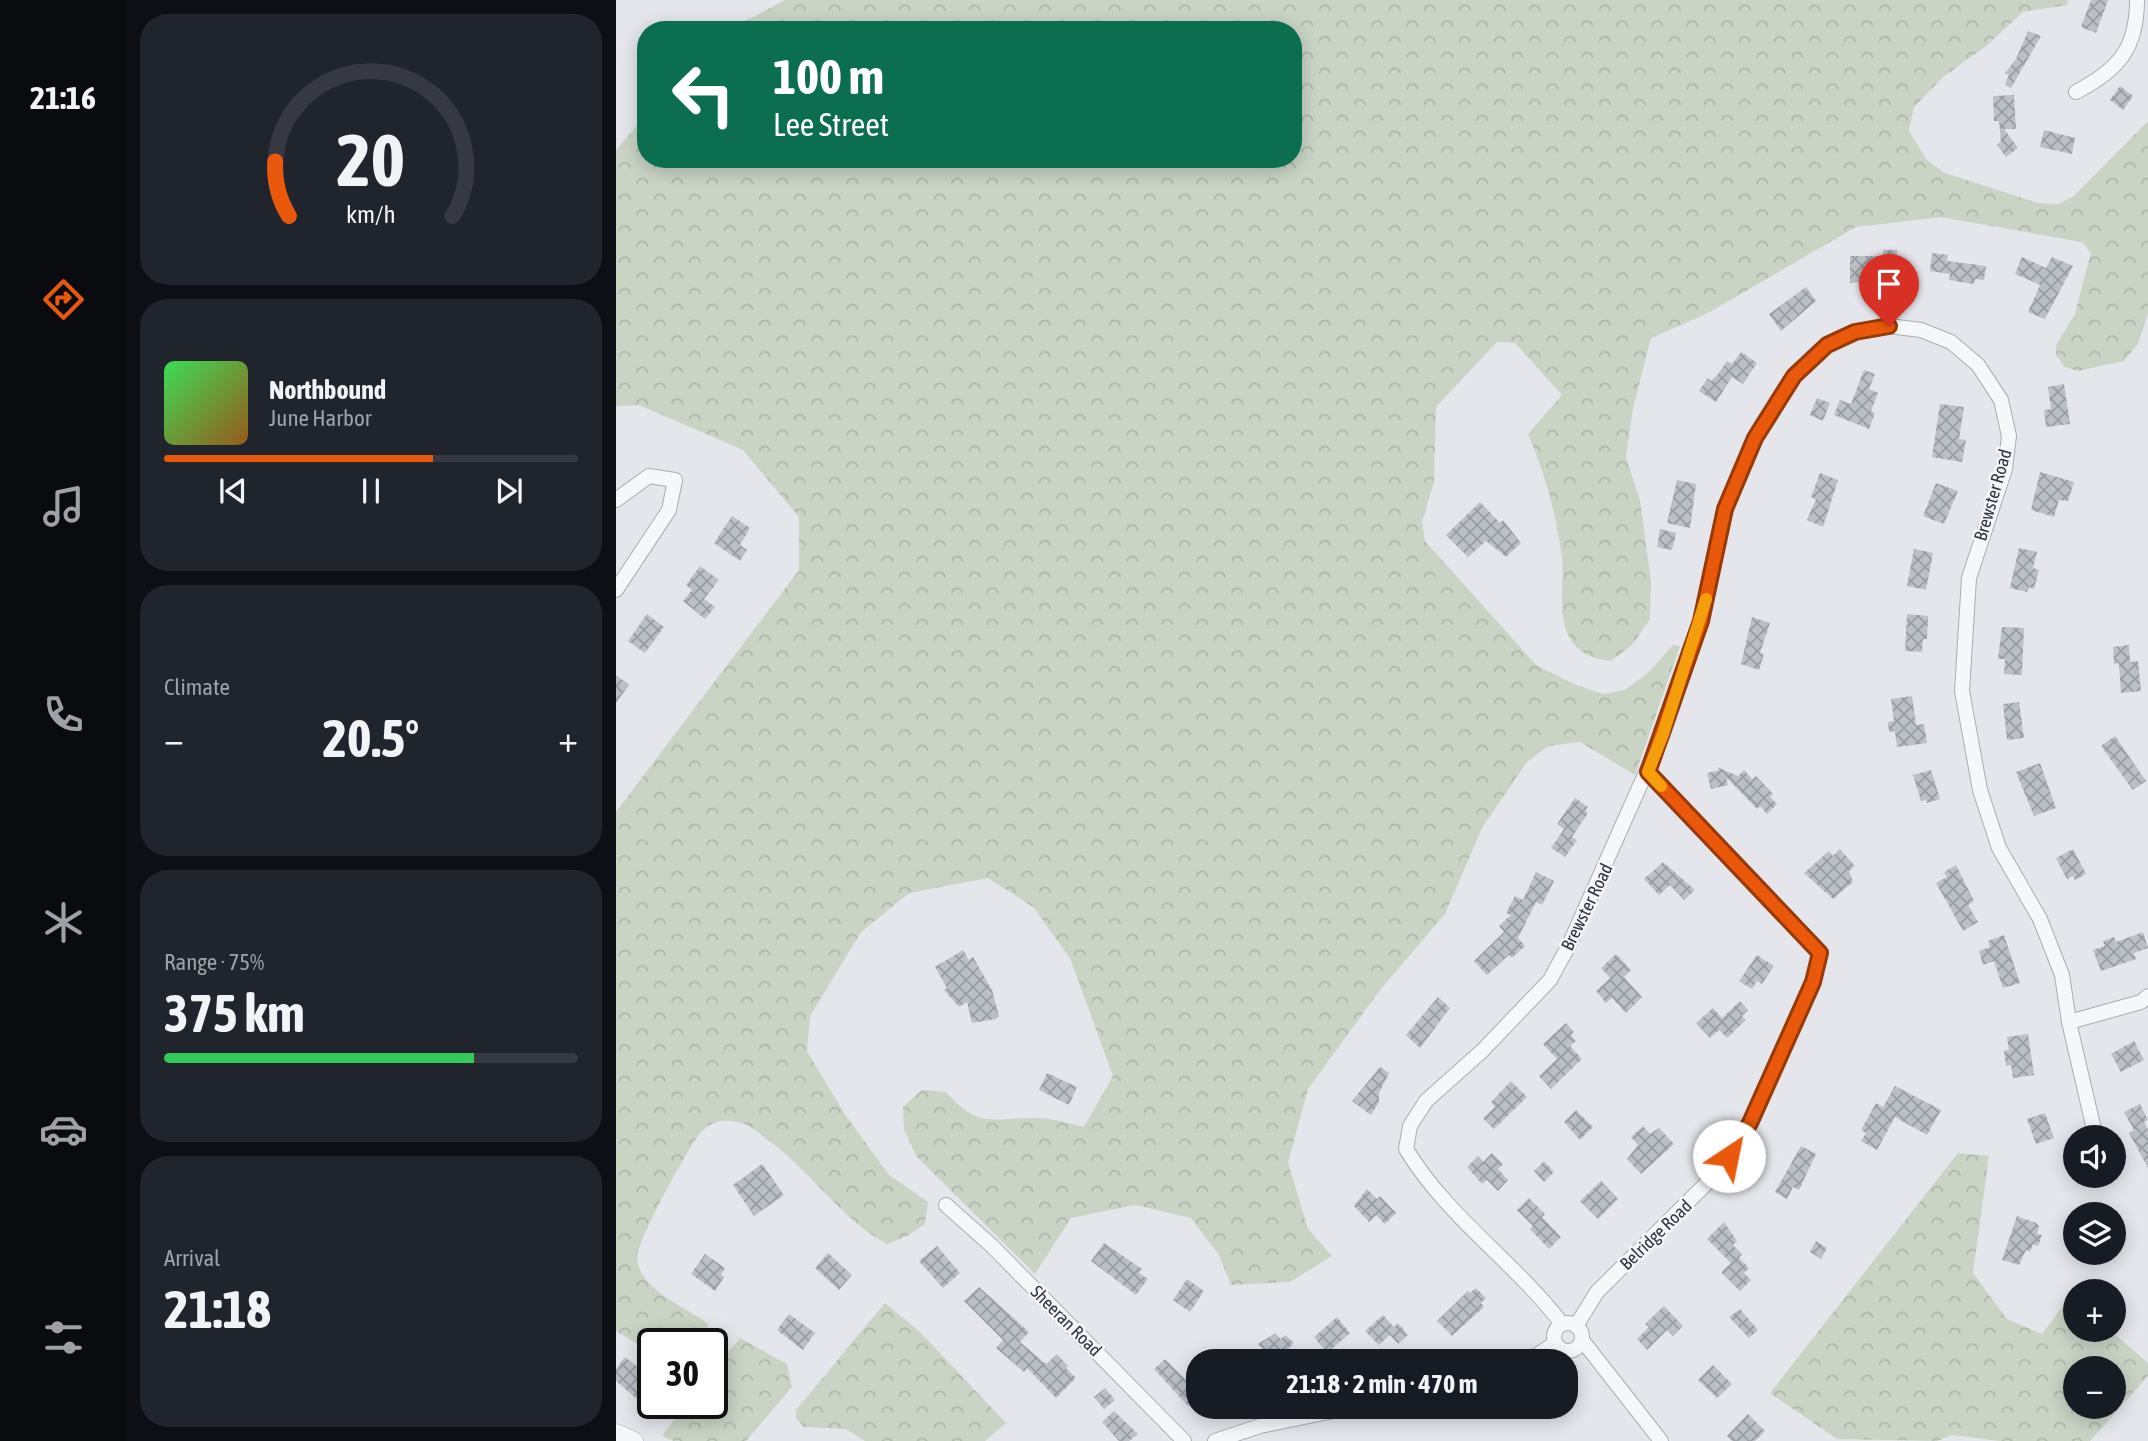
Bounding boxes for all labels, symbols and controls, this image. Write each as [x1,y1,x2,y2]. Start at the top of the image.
text: 100 m [773,48,884,104]
icon: left [658,49,749,140]
text: 21:16 [30,79,96,116]
text: Lee Street [773,106,889,143]
text: 20 [337,118,405,201]
text: km/h [346,200,396,228]
pin [1859,254,1919,326]
icon: arrive [1870,265,1908,303]
icon: directions [39,275,88,324]
text: Northbound [269,375,386,405]
text: June Harbor [269,405,372,431]
street label: Brewster Road [1969,447,2016,543]
icon: previous [214,472,252,510]
icon: pause [352,472,390,510]
icon: next [490,472,528,510]
icon: music [39,482,88,531]
text: Climate [164,674,230,700]
icon: phone [39,690,88,739]
text: 20.5° [323,708,419,768]
text: − [164,717,184,760]
text: + [558,717,578,760]
street label: Brewster Road [1556,860,1617,954]
icon: climate [39,898,88,947]
text: Range · 75% [164,949,264,975]
text: 375 km [164,983,305,1043]
icon: car [39,1105,88,1154]
position arrow [1692,1119,1766,1193]
map controls [2063,1125,2126,1419]
button: sound [2063,1125,2126,1188]
street label: Belridge Road [1615,1195,1696,1274]
button: layers [2063,1202,2126,1265]
text: Arrival [164,1245,220,1271]
text: 21:18 [164,1279,271,1339]
button: + [2063,1279,2126,1342]
street label: Sheeran Road [1027,1281,1106,1360]
icon: filters [39,1313,88,1362]
speed limit sign: 30 [637,1328,728,1419]
button: − [2063,1356,2126,1419]
text: 21:18 · 2 min · 470 m [1287,1369,1477,1399]

